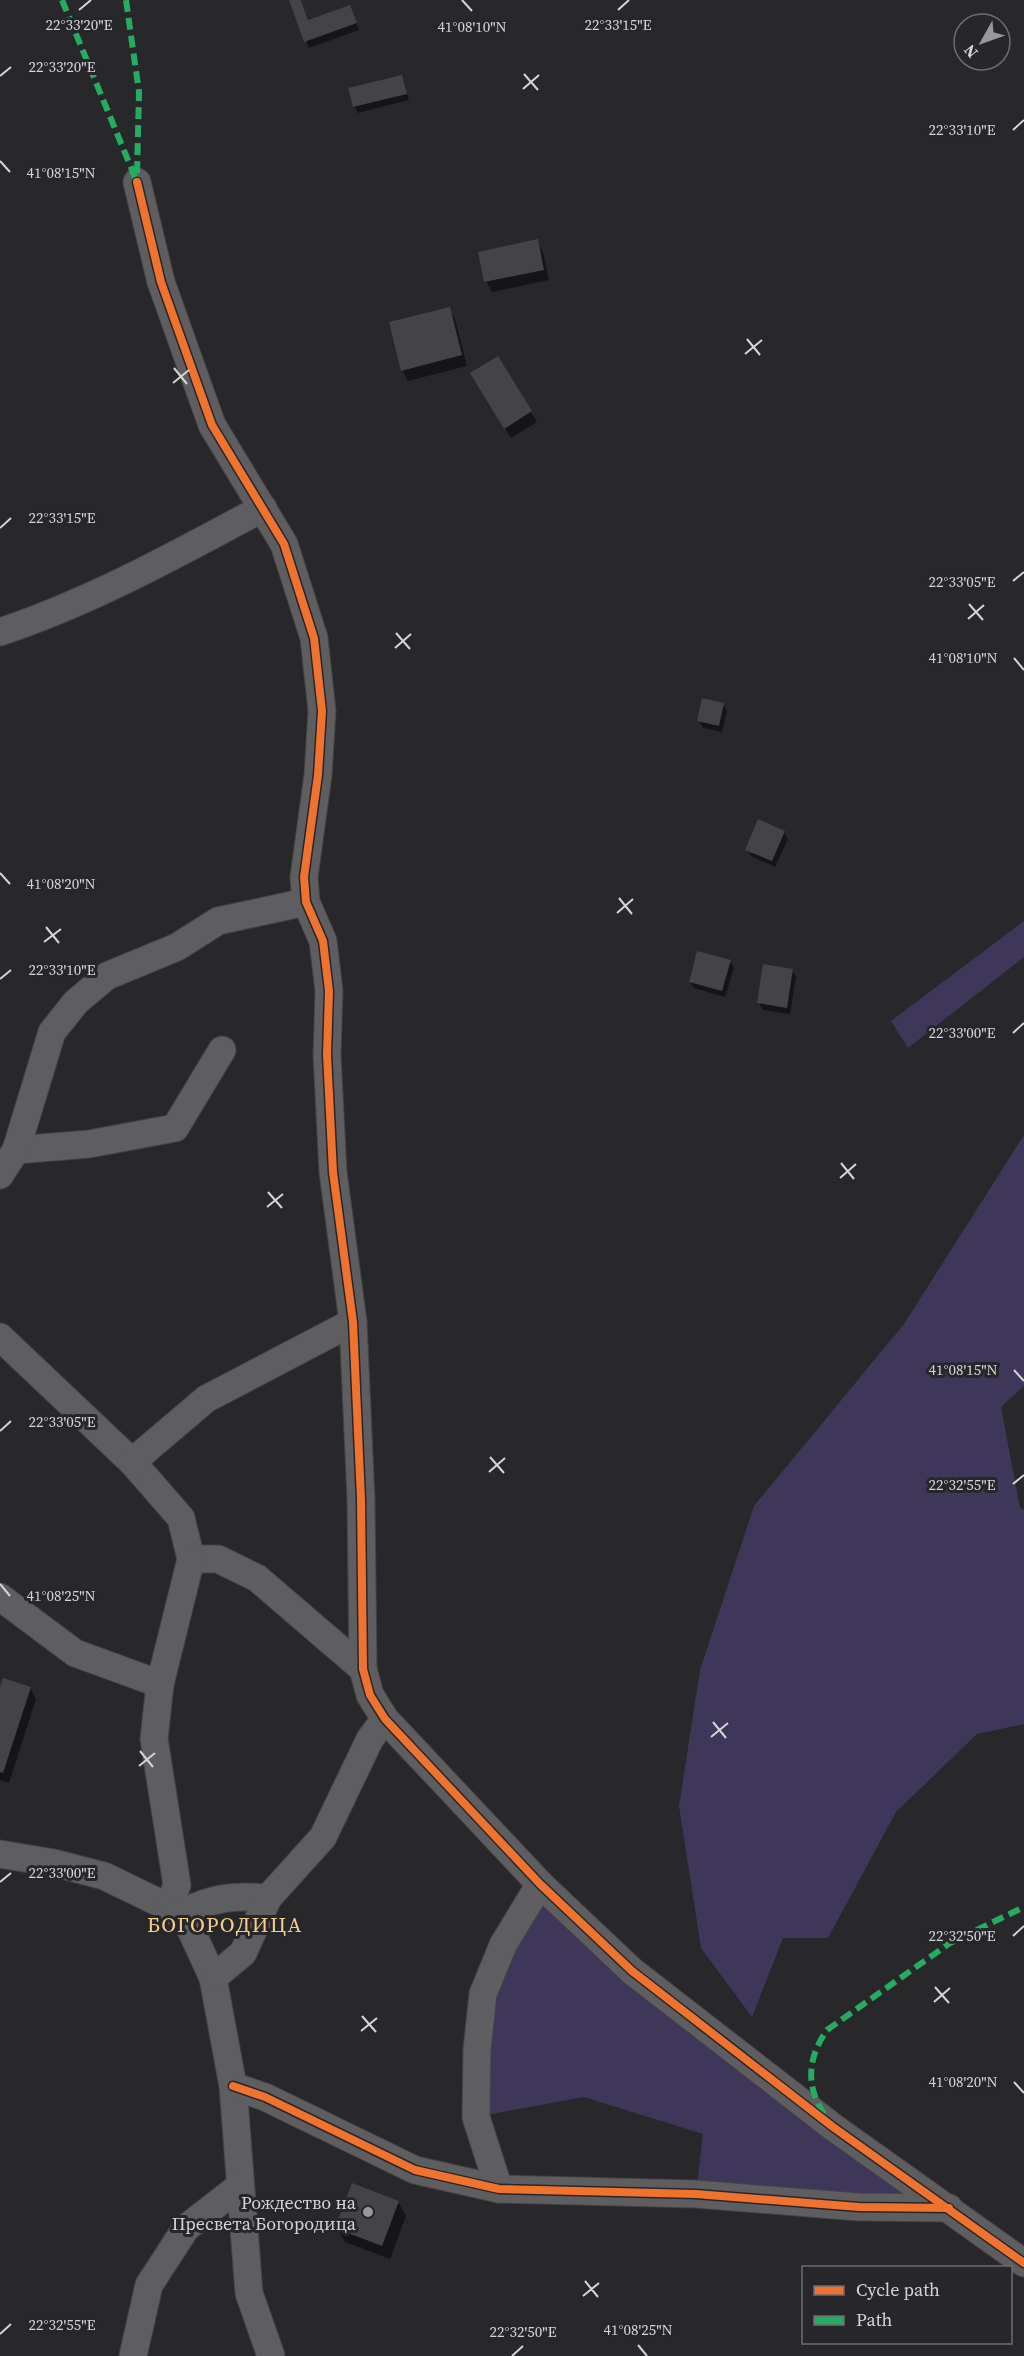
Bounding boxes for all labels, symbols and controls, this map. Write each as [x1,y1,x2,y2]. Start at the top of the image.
north arrow [952,12,1012,72]
text: 22°33'20"E [45,14,113,35]
text: 22°33'15"E [584,14,652,35]
text: 41°08'10"N [437,16,507,37]
text: N [958,40,983,63]
text: 22°33'20"E [28,56,96,77]
text: 22°33'10"E [928,119,996,140]
text: 41°08'15"N [26,162,96,183]
text: 22°33'15"E [28,507,96,528]
text: 22°33'05"E [928,571,996,592]
text: 41°08'10"N [928,647,998,668]
text: 41°08'20"N [26,873,96,894]
text: 22°33'10"E [28,959,96,980]
text: 22°33'00"E [928,1022,996,1043]
text: 41°08'15"N [928,1359,998,1380]
text: 22°33'05"E [28,1411,96,1432]
text: 22°32'55"E [928,1474,996,1495]
text: 41°08'25"N [26,1585,96,1606]
text: 22°33'00"E [28,1862,96,1883]
district label: БОГОРОДИЦА [147,1910,303,1939]
text: 22°32'50"E [928,1925,996,1946]
text: 41°08'20"N [928,2071,998,2092]
place label: Рождество на Пресвета Богородица [172,2190,357,2236]
marker: Рождество на Пресвета Богородица [361,2205,375,2219]
legend [802,2266,1012,2344]
text: Cycle path [856,2277,940,2302]
text: Path [856,2307,893,2332]
text: 22°32'55"E [28,2314,96,2335]
text: 41°08'25"N [603,2319,673,2340]
text: 22°32'50"E [489,2321,557,2342]

